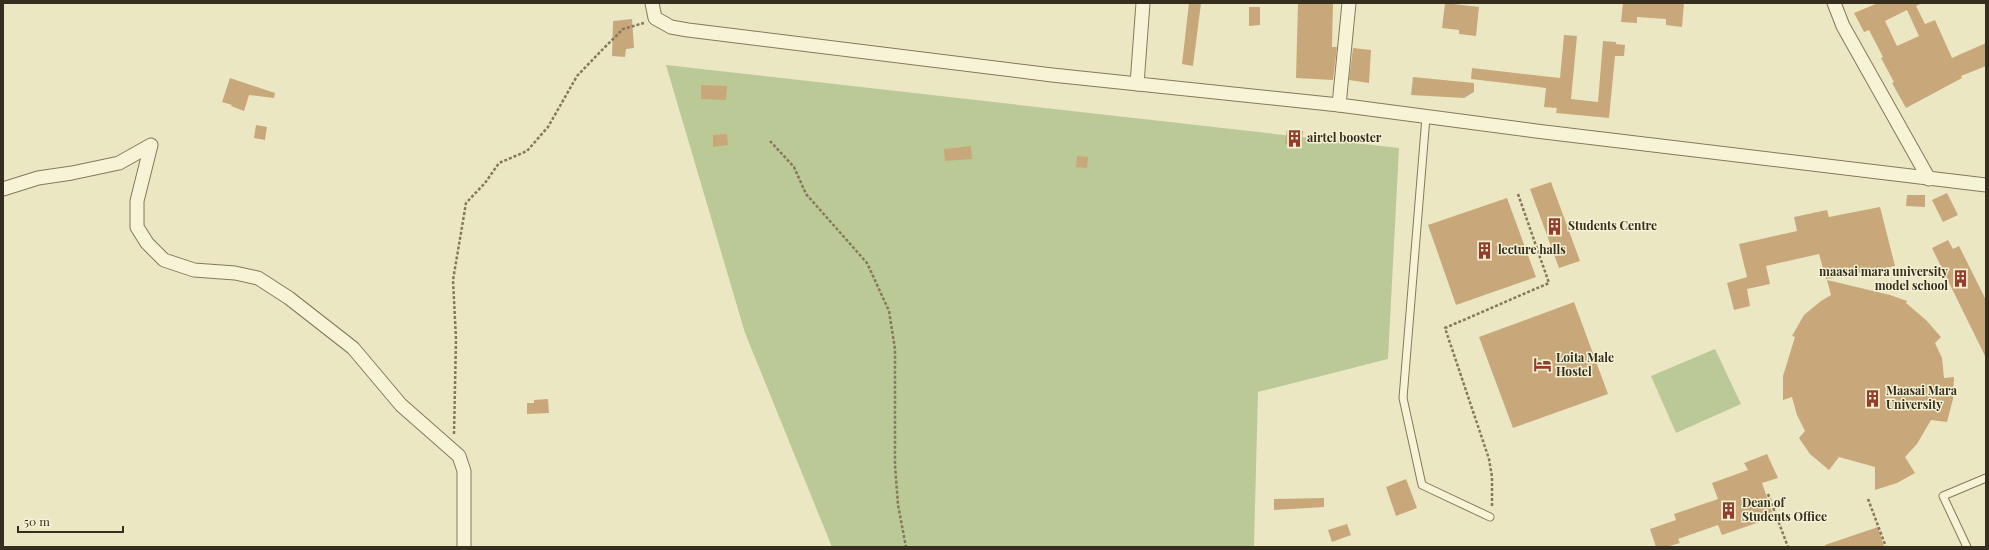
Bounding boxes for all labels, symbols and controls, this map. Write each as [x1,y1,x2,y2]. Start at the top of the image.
building icon: airtel booster [1284,128,1304,148]
place label: airtel booster [1307,129,1382,145]
building icon: Students Centre [1545,216,1565,236]
place label: Students Centre [1568,217,1657,233]
building icon: lecture halls [1475,240,1495,260]
place label: lecture halls [1498,241,1566,257]
place label: maasai mara university model school [1819,263,1949,293]
building icon: maasai mara university model school [1951,269,1971,289]
place label: Loita Male Hostel [1556,349,1614,379]
hotel icon: Loita Male Hostel [1533,355,1553,375]
place label: Maasai Mara University [1886,382,1958,412]
building icon: Maasai Mara University [1863,388,1883,408]
place label: Dean of Students Office [1742,494,1827,524]
building icon: Dean of Students Office [1719,500,1739,520]
scale bar [18,508,123,534]
text: 50 m [24,513,50,529]

